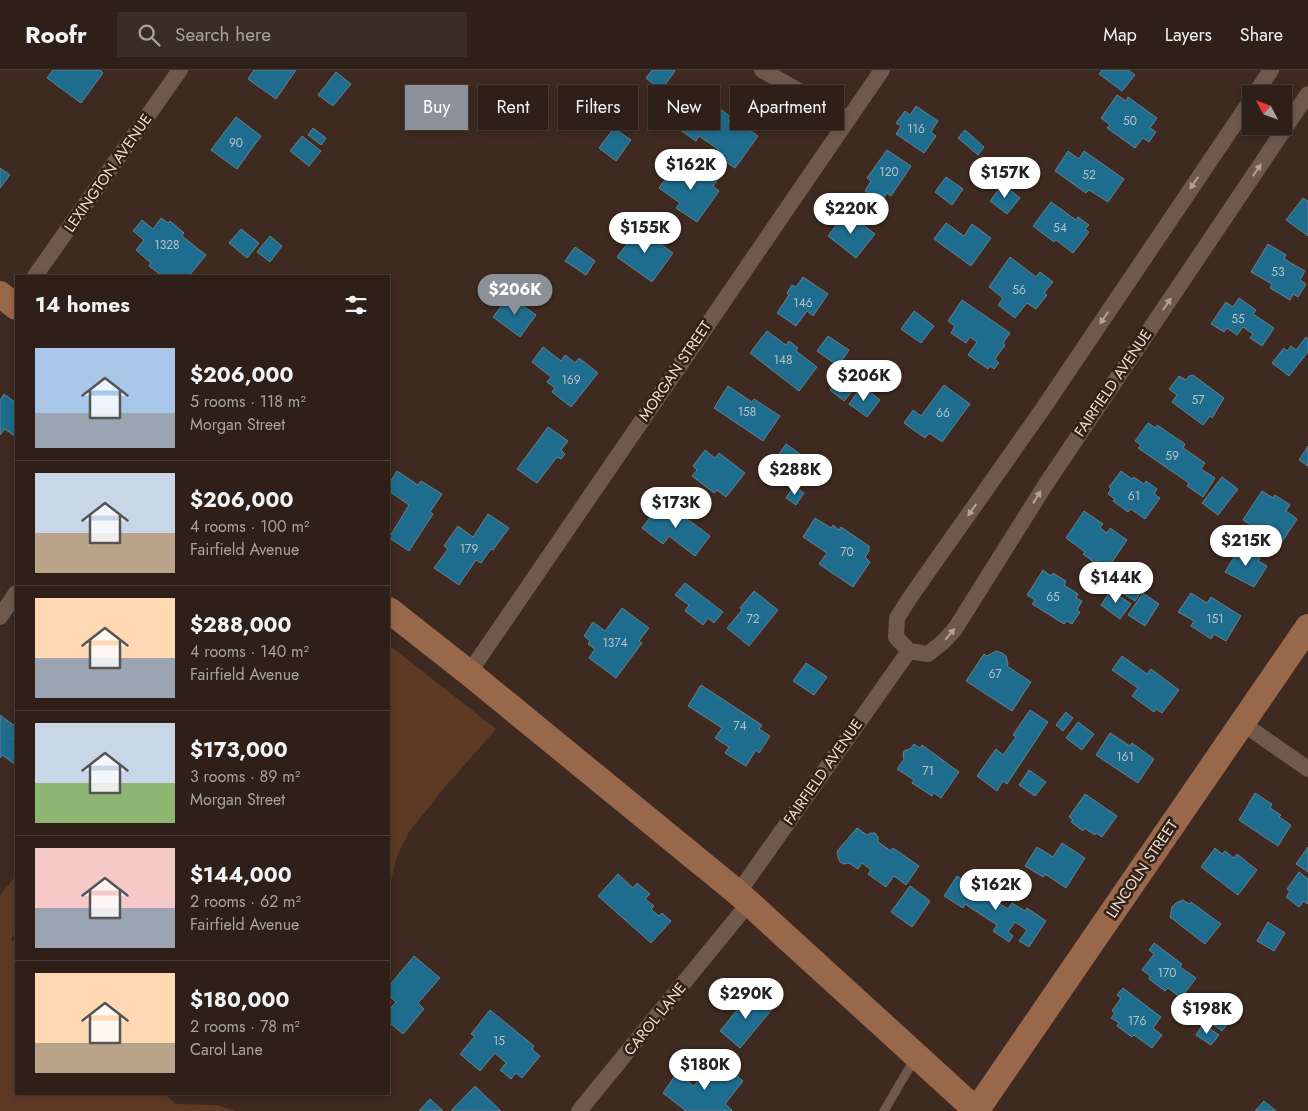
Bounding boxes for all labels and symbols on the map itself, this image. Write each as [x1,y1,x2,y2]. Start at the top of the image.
north arrow [1242,85,1292,135]
street label: LEXINGTON AVENUE [59,109,157,237]
house number: 50 [1123,112,1137,130]
house number: 116 [907,120,925,138]
house number: 90 [229,134,243,152]
pin: $162K [656,148,726,191]
pin: $157K [970,156,1040,199]
house number: 120 [879,163,899,181]
one-way arrow [1252,163,1262,176]
house number: 52 [1082,166,1096,184]
one-way arrow [1190,177,1199,190]
pin: $220K [816,192,886,235]
pin: $155K [610,212,680,254]
house number: 54 [1053,219,1067,237]
house number: 1328 [154,236,180,254]
house number: 53 [1271,263,1285,281]
pin: $206K [480,274,550,316]
house number: 56 [1012,281,1026,299]
house number: 146 [793,294,813,312]
one-way arrow [1162,298,1171,311]
house number: 55 [1231,310,1245,328]
one-way arrow [1099,312,1109,325]
street label: MORGAN STREET [633,316,717,426]
street label: FAIRFIELD AVENUE [1069,325,1157,441]
house number: 148 [774,351,792,369]
pin: $206K [829,360,899,402]
house number: 169 [561,371,581,389]
house number: 57 [1191,391,1205,409]
house number: 158 [738,403,756,421]
house number: 66 [936,404,950,422]
house number: 59 [1165,447,1179,465]
pin: $288K [760,454,830,496]
pin: $173K [641,486,711,529]
house number: 61 [1128,487,1140,505]
one-way arrow [1032,491,1042,504]
one-way arrow [967,503,977,517]
pin: $215K [1211,524,1281,567]
house number: 179 [460,540,478,558]
house number: 70 [840,543,854,561]
pin: $144K [1081,562,1151,604]
house number: 65 [1046,588,1060,606]
house number: 72 [746,610,760,628]
house number: 151 [1206,610,1224,628]
one-way arrow [944,628,955,641]
house number: 1374 [602,634,628,652]
house number: 67 [988,665,1002,683]
street label: FAIRFIELD AVENUE [778,714,868,830]
house number: 74 [733,717,747,735]
house number: 161 [1116,748,1134,766]
house number: 71 [922,762,934,780]
street label: LINCOLN STREET [1101,816,1183,922]
pin: $162K [961,868,1031,911]
house number: 170 [1158,964,1176,982]
street label: CAROL LANE [619,978,691,1060]
pin: $290K [711,978,781,1020]
pin: $198K [1172,992,1242,1035]
house number: 176 [1128,1012,1146,1030]
house number: 15 [493,1032,505,1050]
pin: $180K [670,1048,740,1091]

